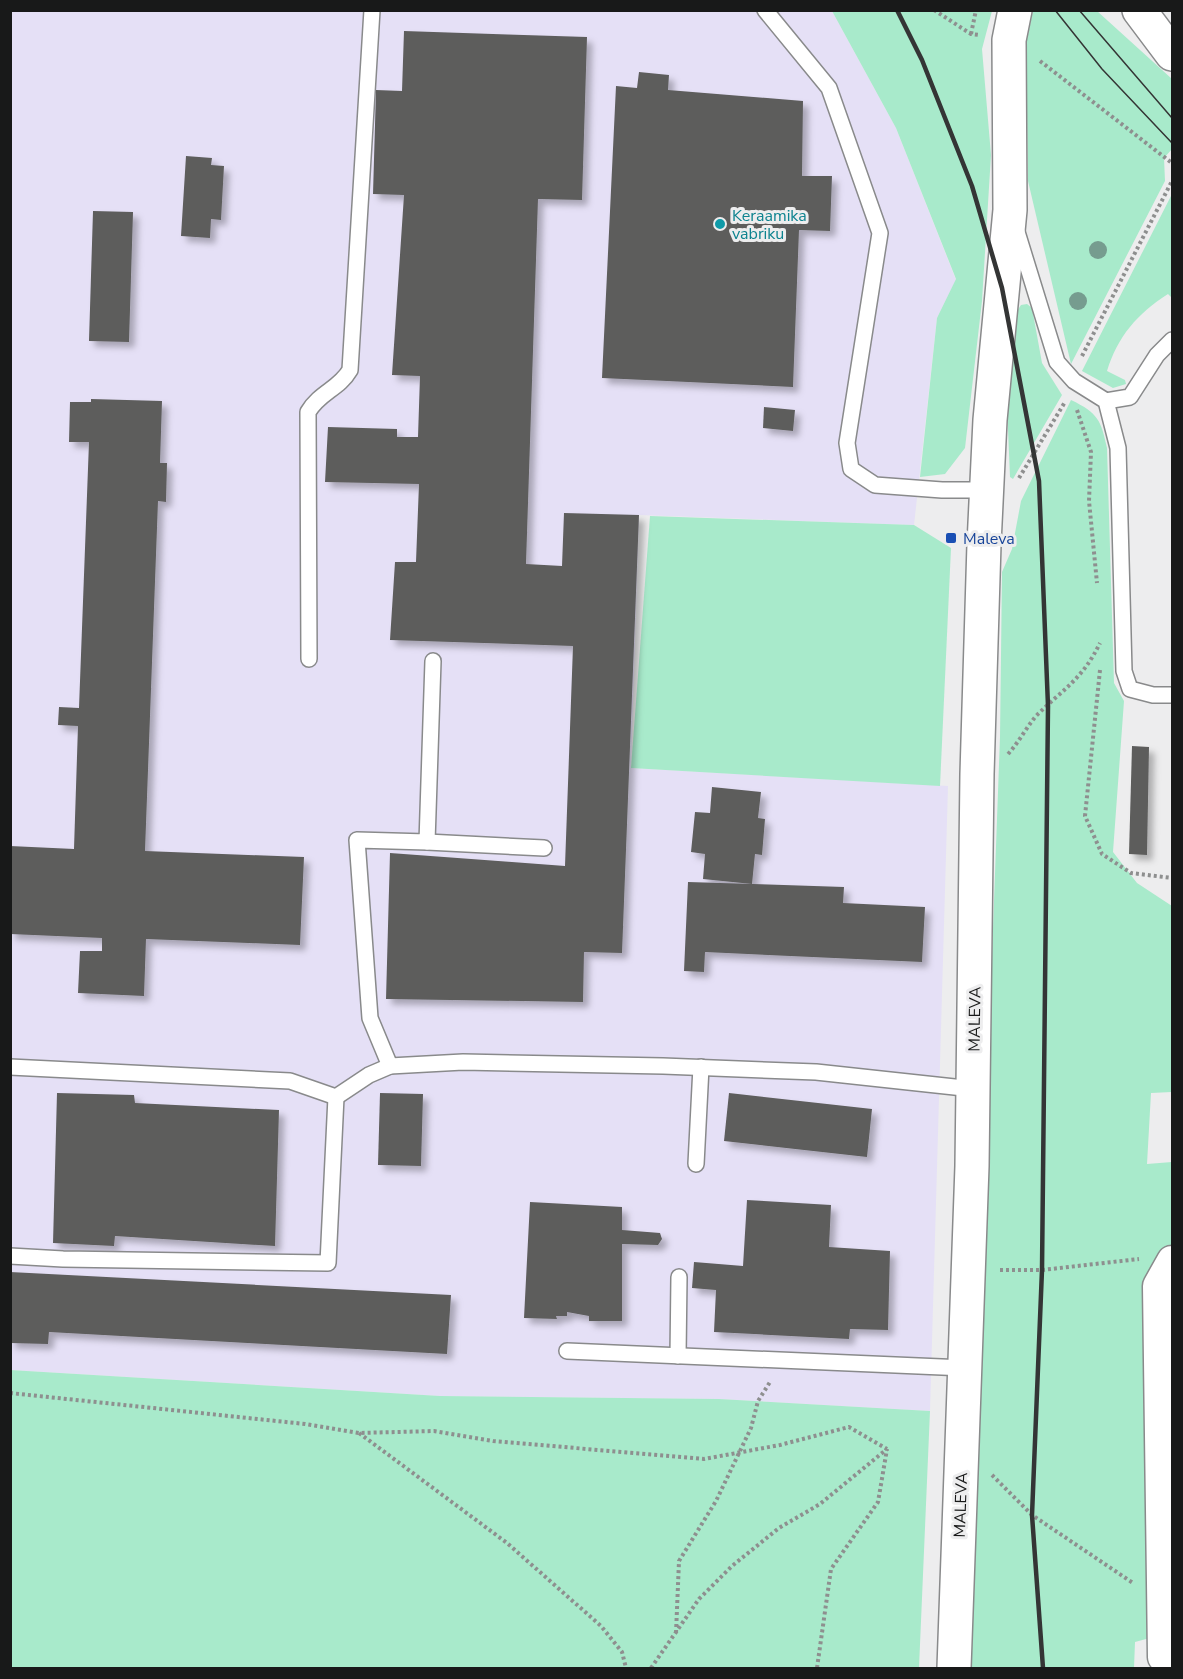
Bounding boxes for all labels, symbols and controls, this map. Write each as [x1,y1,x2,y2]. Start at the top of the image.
place label: Keraamika vabriku [732,205,807,245]
marker: Keraamika vabriku [713,217,727,231]
place label: Maleva [963,528,1015,550]
marker: Maleva [944,531,958,545]
street label: MALEVA [963,986,987,1052]
street label: MALEVA [949,1472,973,1538]

